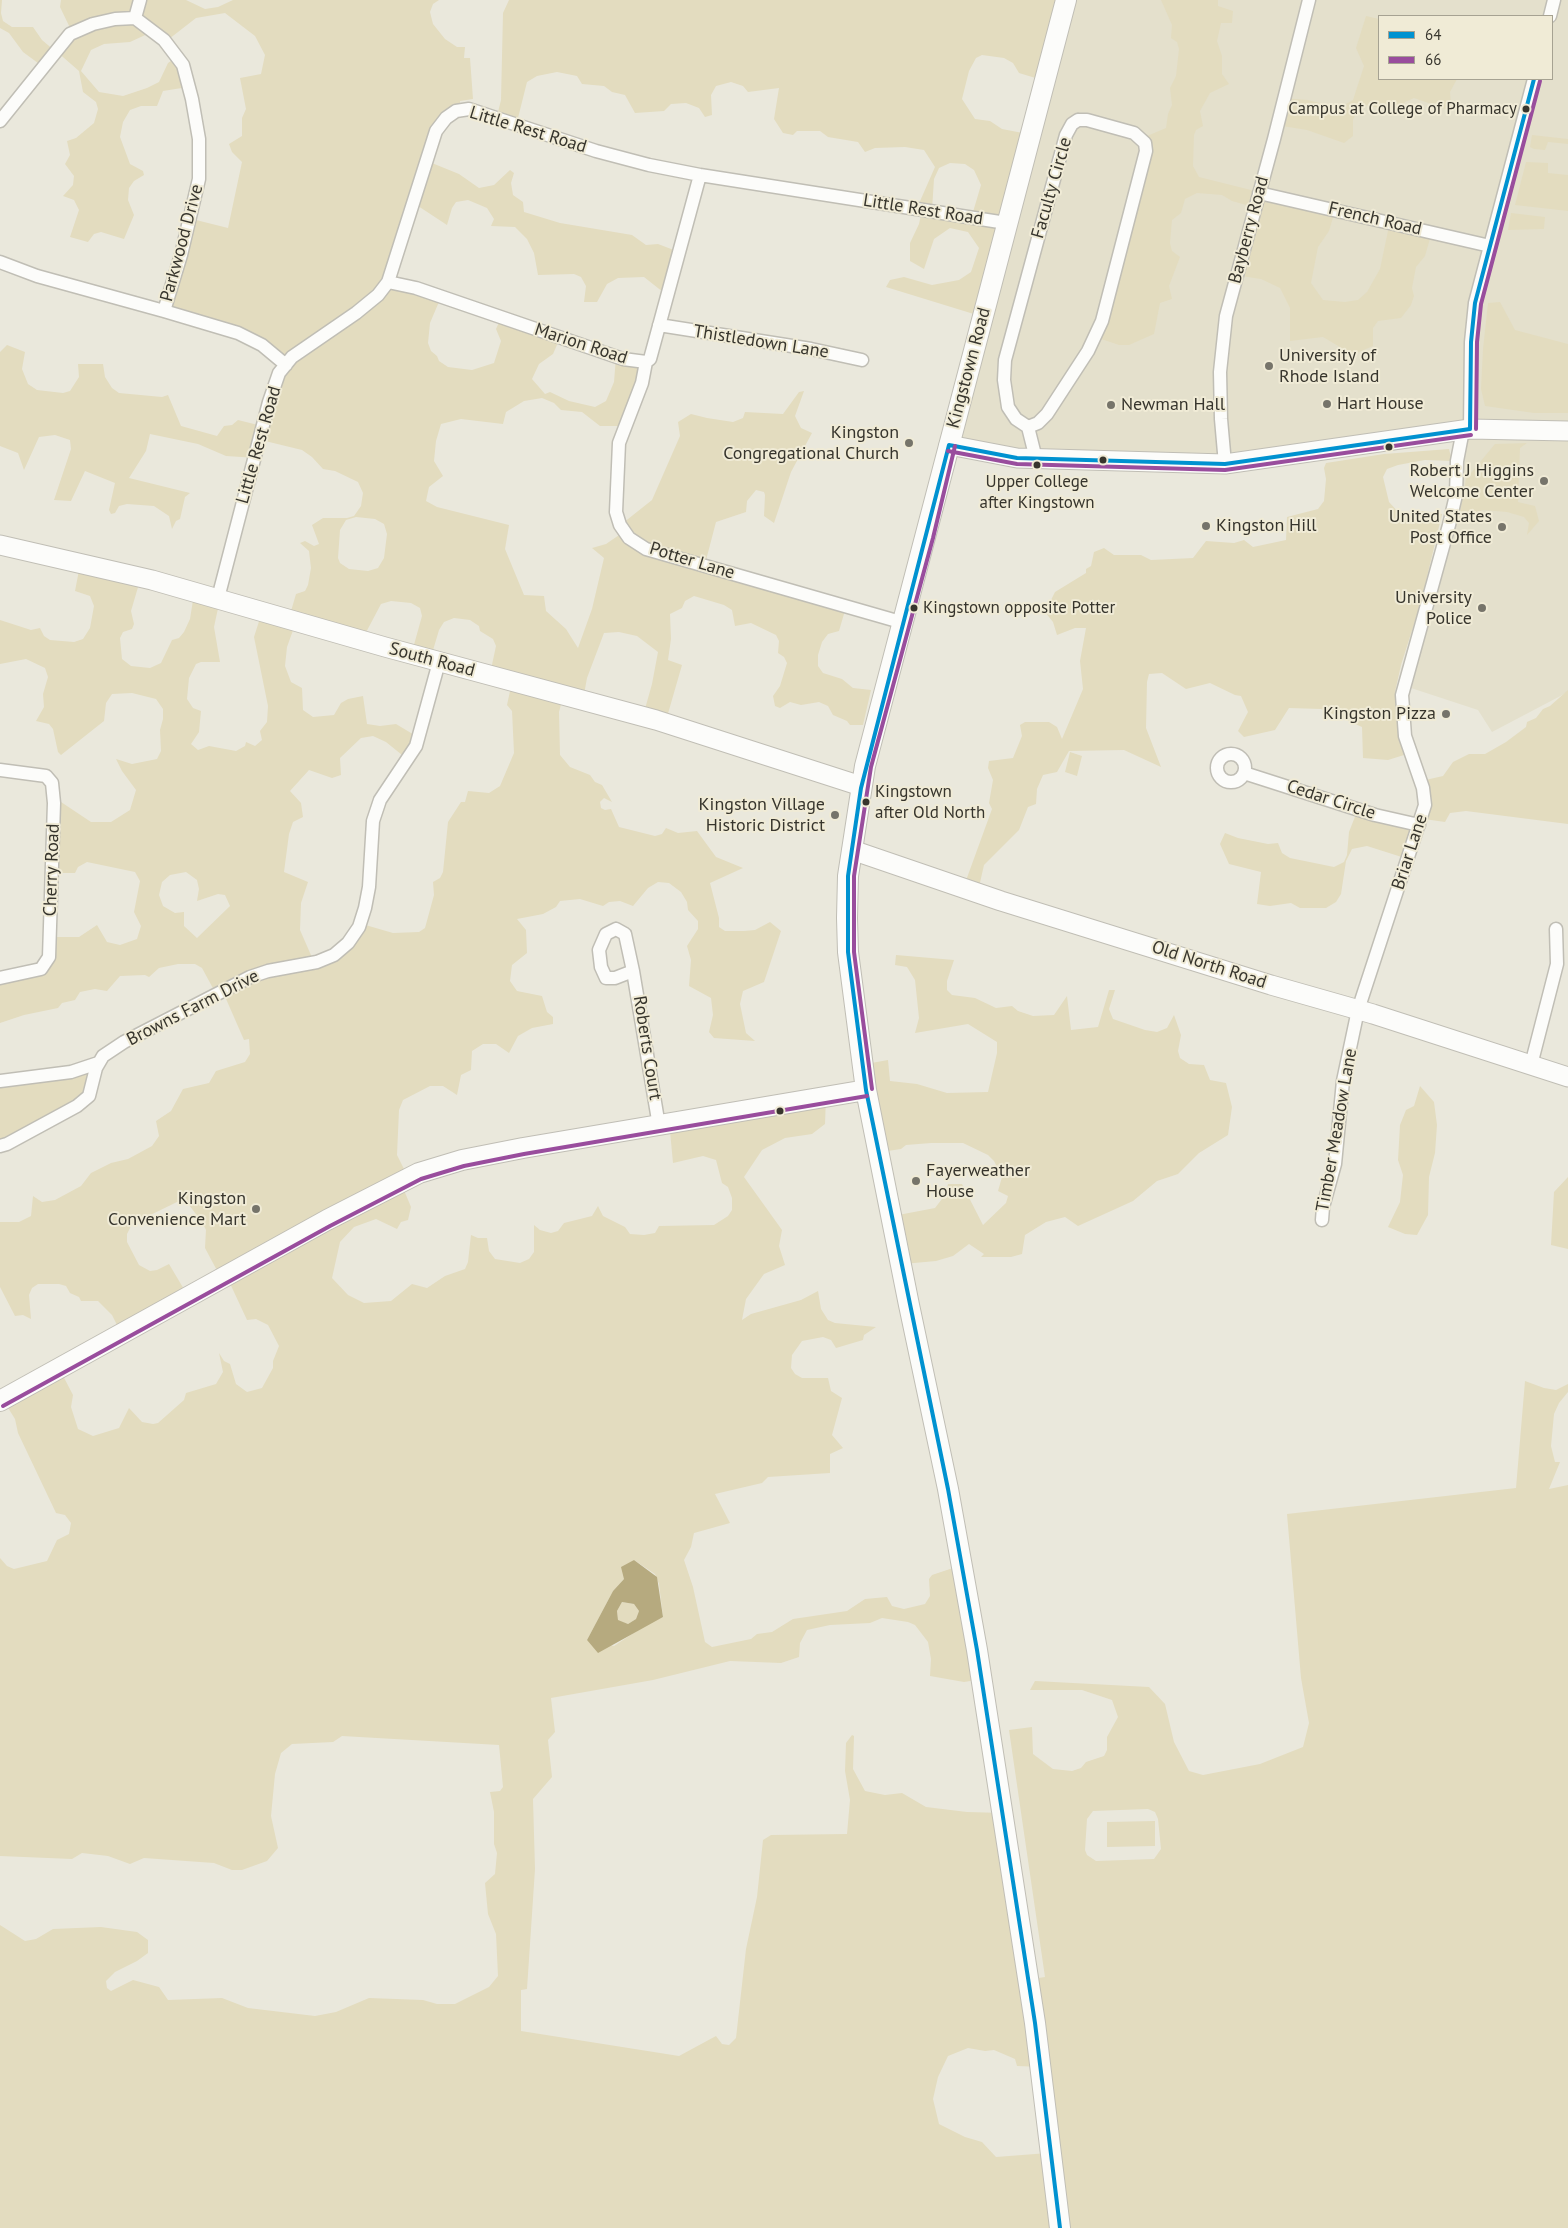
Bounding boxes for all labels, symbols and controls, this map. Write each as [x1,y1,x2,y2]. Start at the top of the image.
legend [1378,15,1553,80]
text: 64 [1425,25,1441,44]
text: 66 [1425,50,1441,69]
place label: Campus at College of Pharmacy [1288,99,1517,119]
street label: Little Rest Road [467,102,589,158]
marker: Campus at College of Pharmacy [1521,104,1531,114]
street label: Faculty Circle [1027,135,1077,241]
street label: Bayberry Road [1224,174,1274,286]
street label: Parkwood Drive [156,182,208,304]
street label: Little Rest Road [861,190,985,230]
street label: French Road [1326,198,1424,240]
street label: Kingstown Road [942,305,996,431]
street label: Marion Road [532,319,630,369]
street label: Thistledown Lane [692,321,830,363]
place label: University of Rhode Island [1279,345,1379,388]
marker: University of Rhode Island [1263,360,1275,372]
street label: Little Rest Road [232,384,286,506]
place label: Hart House [1337,393,1424,415]
place label: Newman Hall [1121,394,1225,416]
marker: Hart House [1321,398,1333,410]
marker: Newman Hall [1105,399,1117,411]
place label: Kingston Congregational Church [723,422,899,464]
marker: Kingston Congregational Church [903,437,915,449]
unlabelled marker [1384,442,1394,452]
unlabelled marker [1098,455,1108,465]
marker: Upper College after Kingstown [1032,460,1042,470]
place label: Robert J Higgins Welcome Center [1410,460,1534,502]
place label: Upper College after Kingstown [980,472,1094,512]
marker: Robert J Higgins Welcome Center [1538,475,1550,487]
place label: United States Post Office [1389,506,1492,548]
place label: Kingston Hill [1216,515,1317,537]
marker: Kingston Hill [1200,520,1212,532]
marker: United States Post Office [1496,521,1508,533]
street label: Potter Lane [647,538,737,584]
place label: University Police [1395,587,1472,630]
place label: Kingstown opposite Potter [923,598,1115,618]
marker: University Police [1476,602,1488,614]
marker: Kingstown opposite Potter [909,603,919,613]
street label: South Road [387,638,477,682]
place label: Kingston Pizza [1323,703,1436,725]
marker: Kingston Pizza [1440,708,1452,720]
street label: Cedar Circle [1284,776,1378,824]
place label: Kingstown after Old North [875,782,985,822]
place label: Kingston Village Historic District [699,794,825,836]
marker: Kingstown after Old North [861,797,871,807]
marker: Kingston Village Historic District [829,809,841,821]
street label: Briar Lane [1388,811,1432,893]
street label: Cherry Road [40,823,64,917]
street label: Old North Road [1149,936,1269,994]
street label: Browns Farm Drive [123,965,263,1051]
street label: Roberts Court [628,994,666,1102]
street label: Timber Meadow Lane [1312,1047,1362,1213]
unlabelled marker [775,1106,785,1116]
place label: Fayerweather House [926,1160,1030,1202]
marker: Fayerweather House [910,1175,922,1187]
place label: Kingston Convenience Mart [108,1188,246,1230]
marker: Kingston Convenience Mart [250,1203,262,1215]

